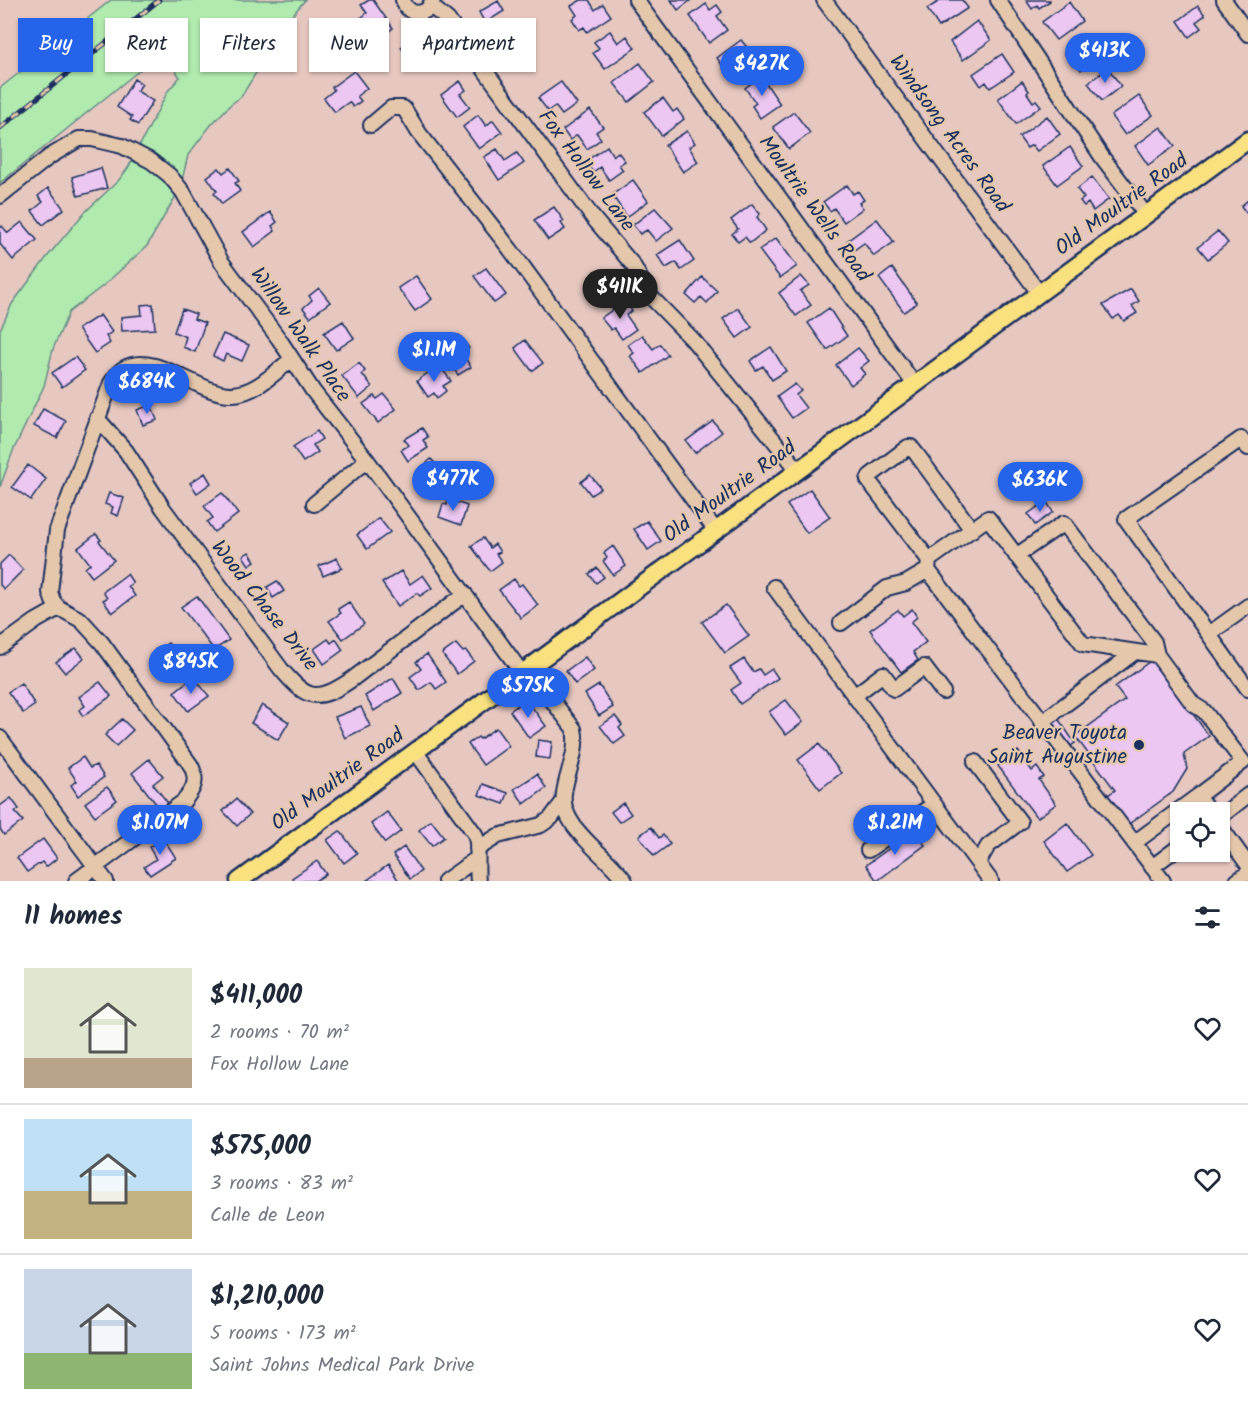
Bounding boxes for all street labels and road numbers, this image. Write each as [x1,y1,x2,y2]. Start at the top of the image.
street label: Windsong Acres Road [880,48,1018,221]
street label: Fox Hollow Lane [529,103,643,240]
street label: Moultrie Wells Road [749,129,879,290]
street label: Old Moultrie Road [1048,145,1196,265]
street label: Willow Walk Place [241,261,359,410]
street label: Old Moultrie Road [656,432,804,552]
street label: Wood Chase Drive [202,533,326,679]
street label: Old Moultrie Road [264,720,412,840]

